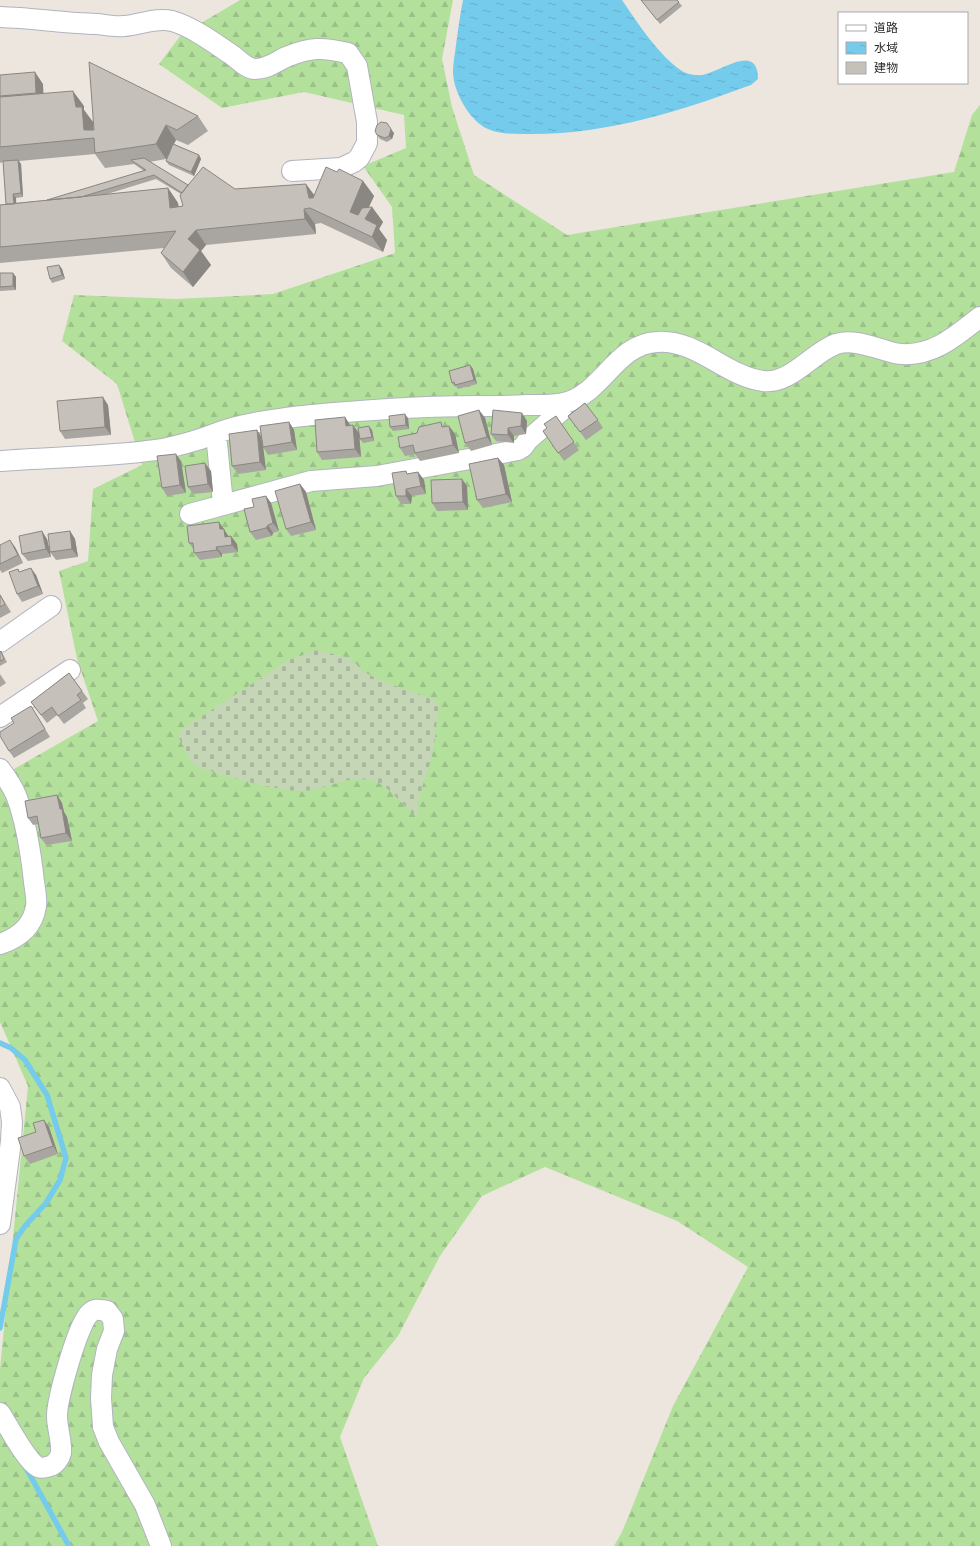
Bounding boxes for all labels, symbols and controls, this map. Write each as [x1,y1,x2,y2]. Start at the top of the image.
legend [838,12,968,84]
text: 道路 [874,21,898,35]
text: 水域 [874,41,898,55]
text: 建物 [874,61,898,75]

